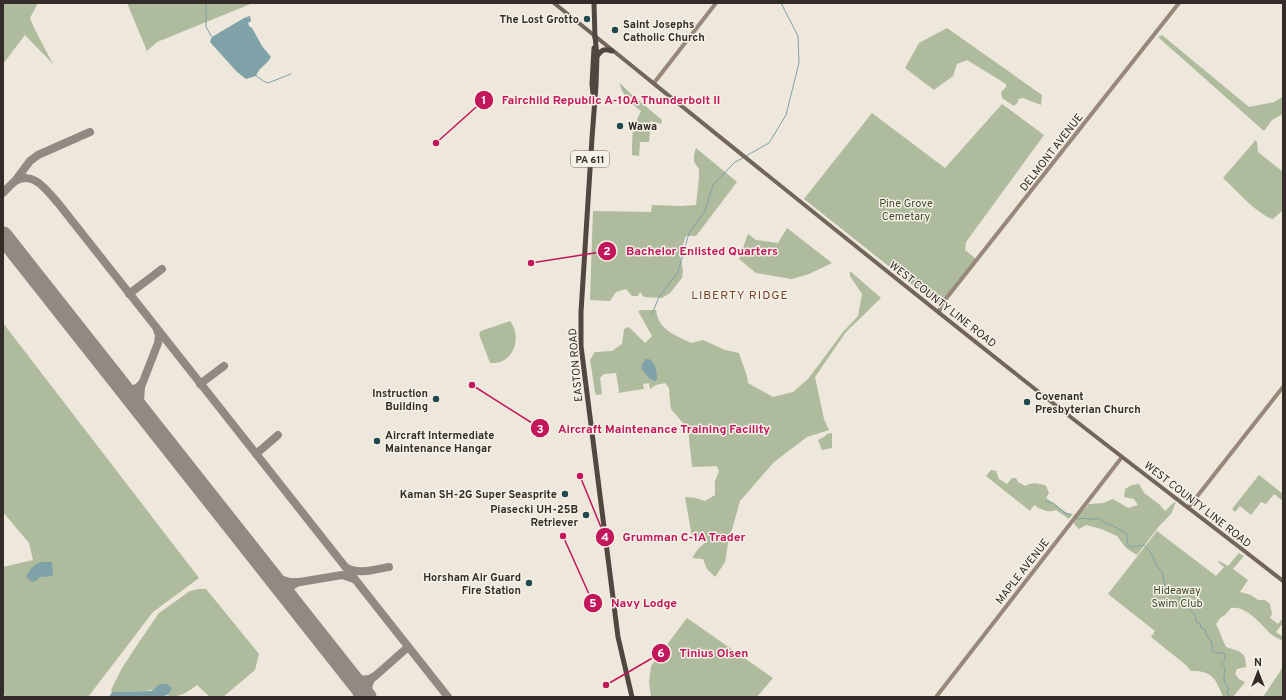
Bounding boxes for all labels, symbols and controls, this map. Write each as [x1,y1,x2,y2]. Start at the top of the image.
place label: The Lost Grotto [499,13,579,27]
marker: The Lost Grotto [582,14,592,24]
place label: Saint Josephs Catholic Church [623,18,705,45]
marker: Saint Josephs Catholic Church [610,25,620,35]
callout: Fairchild Republic A-10A Thunderbolt II [474,88,729,112]
text: 1 [482,93,486,109]
text: Fairchild Republic A-10A Thunderbolt II [502,93,720,109]
street label: DELMONT AVENUE [1017,111,1086,194]
place label: Wawa [628,120,657,134]
marker: Wawa [615,121,625,131]
road number: PA 611 [571,151,609,167]
park label: Pine Grove Cemetary [879,197,933,224]
callout: Bachelor Enlisted Quarters [597,239,786,263]
text: 2 [603,244,611,260]
text: Bachelor Enlisted Quarters [626,244,778,260]
street label: WEST COUNTY LINE ROAD [886,259,999,351]
district label: LIBERTY RIDGE [691,288,789,304]
street label: EASTON ROAD [566,327,586,402]
place label: Instruction Building [372,387,428,414]
place label: Covenant Presbyterian Church [1035,390,1141,417]
marker: Instruction Building [431,394,441,404]
marker: Covenant Presbyterian Church [1022,397,1032,407]
callout: Aircraft Maintenance Training Facility [530,416,778,440]
text: 3 [536,422,544,438]
text: Aircraft Maintenance Training Facility [558,422,770,438]
place label: Aircraft Intermediate Maintenance Hangar [385,429,494,456]
marker: Aircraft Intermediate Maintenance Hangar [372,436,382,446]
street label: WEST COUNTY LINE ROAD [1141,459,1254,551]
place label: Kaman SH-2G Super Seasprite [400,488,557,502]
marker: Kaman SH-2G Super Seasprite [560,489,570,499]
place label: Piasecki UH-25B Retriever [490,503,578,530]
marker: Piasecki UH-25B Retriever [581,510,591,520]
callout: Grumman C-1A Trader [595,525,754,549]
text: 4 [601,530,609,546]
text: Grumman C-1A Trader [622,530,746,546]
street label: MAPLE AVENUE [993,536,1053,607]
place label: Horsham Air Guard Fire Station [423,571,521,598]
marker: Horsham Air Guard Fire Station [524,578,534,588]
park label: Hideaway Swim Club [1151,584,1203,611]
callout: Navy Lodge [583,591,685,615]
text: 5 [589,596,597,612]
text: Navy Lodge [611,596,677,612]
callout: Tinius Olsen [651,641,756,665]
text: 6 [657,646,665,662]
text: Tinius Olsen [680,646,748,662]
north arrow [1238,652,1278,692]
text: N [1254,656,1262,670]

